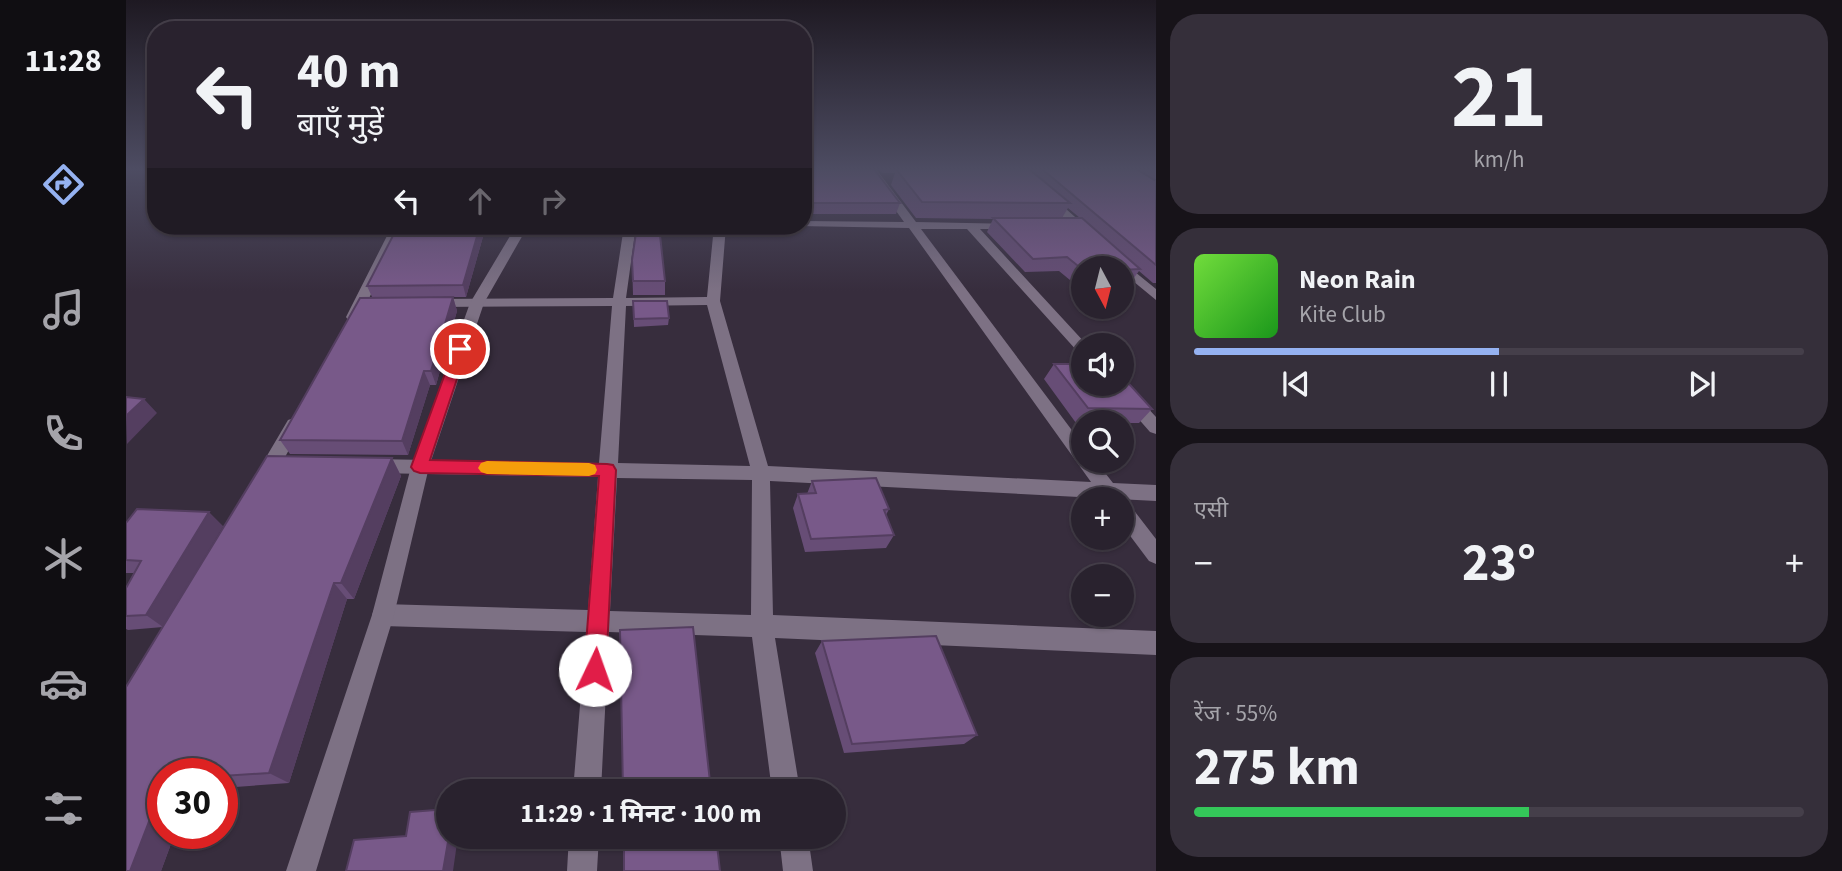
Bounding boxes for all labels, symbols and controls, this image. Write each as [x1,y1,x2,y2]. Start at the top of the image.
text: 21 [1451,33,1547,162]
text: 40 m [297,37,401,107]
text: 11:28 [24,38,102,84]
icon: left [182,49,273,140]
text: बाएँ मुड़ें [297,102,384,148]
text: km/h [1473,143,1525,176]
icon: directions [39,160,88,209]
icon: left [388,182,426,220]
icon: ahead [461,182,499,220]
icon: right [534,182,572,220]
north arrow [1071,256,1134,318]
map controls [1071,256,1134,627]
text: Neon Rain [1299,261,1416,298]
icon: music [39,285,88,334]
text: Kite Club [1299,298,1386,331]
pin [430,319,490,379]
icon: arrive [441,330,479,368]
button: sound [1071,333,1134,396]
icon: previous [1277,365,1315,403]
icon: pause [1480,365,1518,403]
icon: next [1683,365,1721,403]
icon: phone [39,409,88,458]
button: search [1071,410,1134,473]
button: + [1071,487,1134,550]
text: एसी [1194,493,1228,526]
text: 23° [1462,527,1536,601]
icon: climate [39,534,88,583]
text: − [1194,537,1213,591]
text: + [1785,537,1804,591]
button: − [1071,564,1134,627]
position arrow [558,633,632,707]
icon: car [39,659,88,708]
text: रेंज · 55% [1194,697,1277,730]
text: 275 km [1194,731,1360,805]
speed limit sign: 30 [147,758,238,849]
icon: filters [39,784,88,833]
text: 11:29 · 1 मिनट · 100 m [520,795,762,832]

